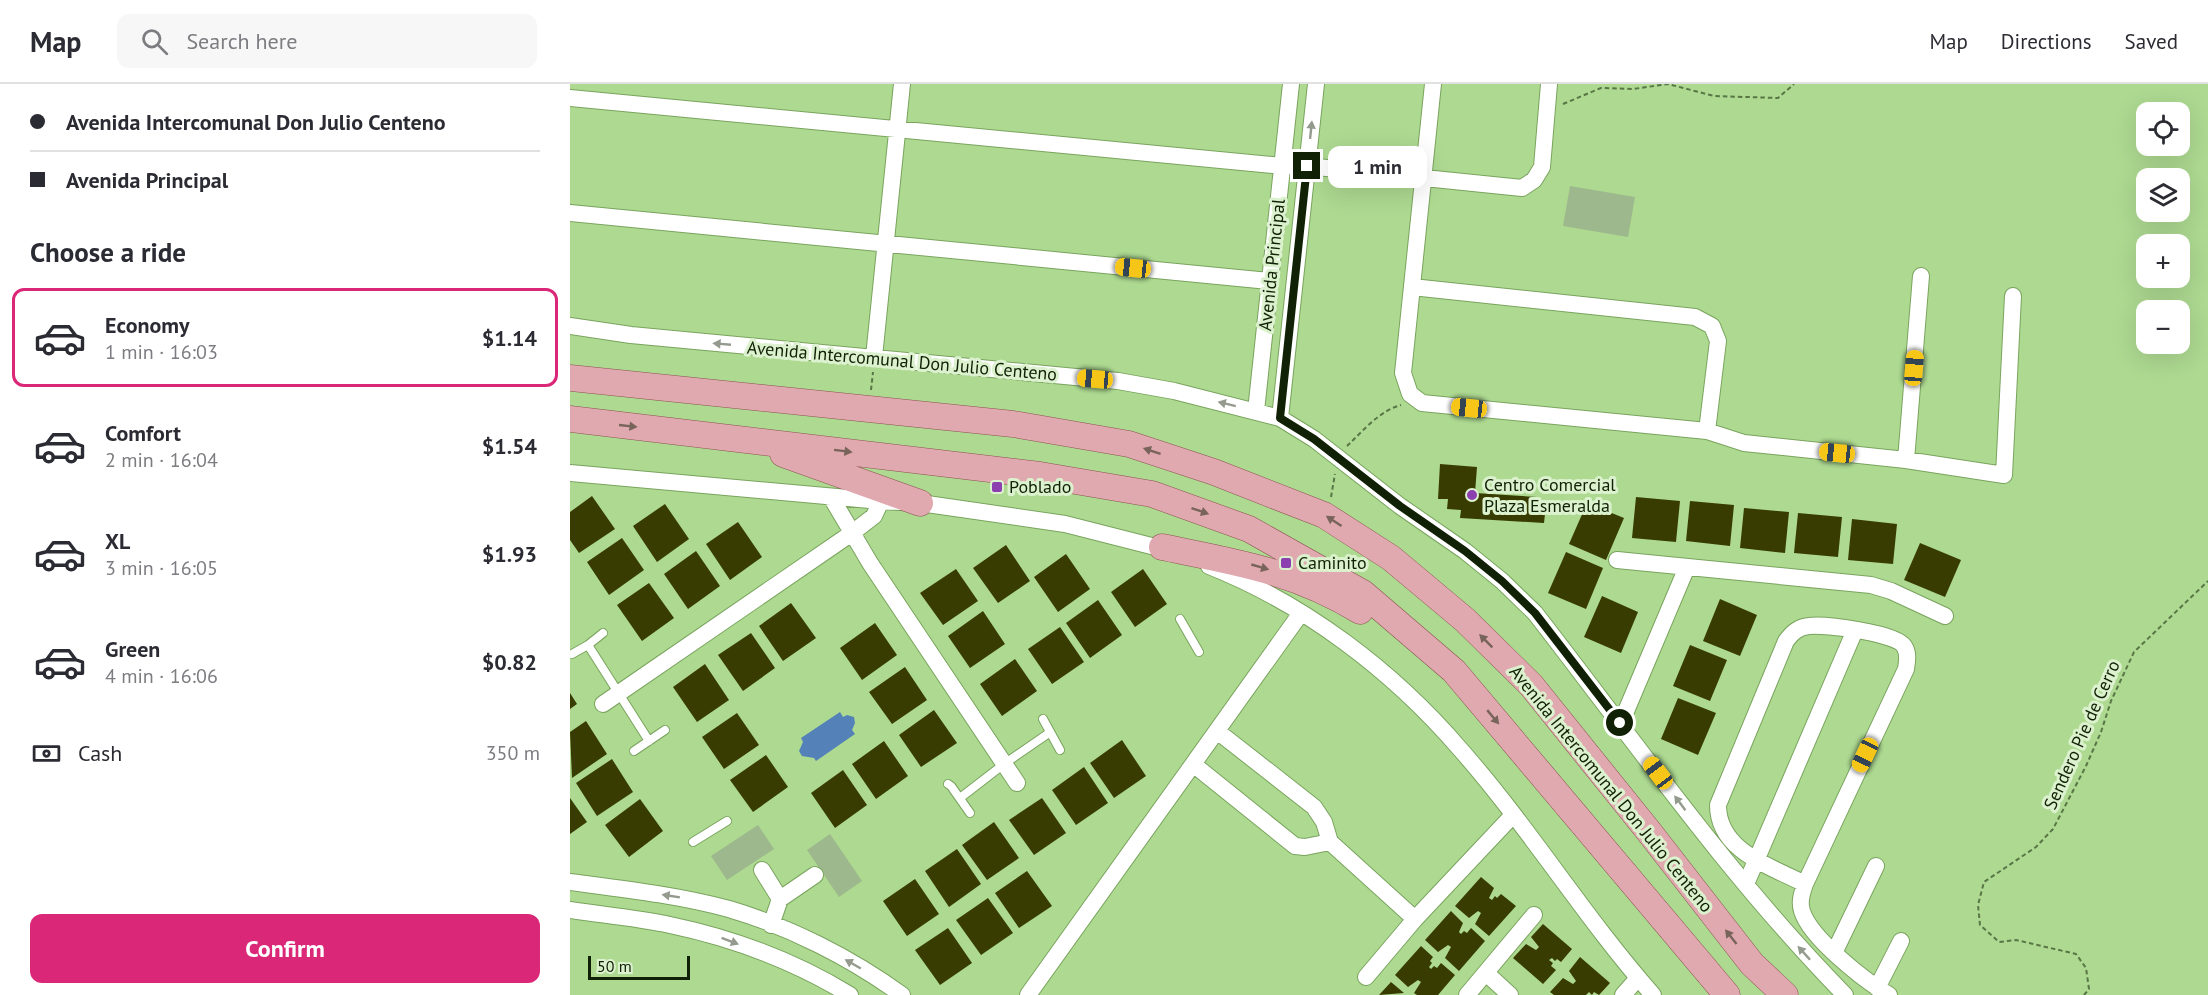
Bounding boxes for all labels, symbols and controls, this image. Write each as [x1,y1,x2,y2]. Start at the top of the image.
search box [117,14,537,68]
text: Map [30,23,81,60]
icon: search [138,25,171,58]
text: Search here [186,27,297,55]
text: Map [1929,28,1968,55]
text: Directions [2001,28,2092,55]
text: Saved [2125,28,2178,55]
map controls [2136,102,2190,354]
button: locate [2136,102,2190,156]
text: Avenida Intercomunal Don Julio Centeno [66,108,446,136]
one-way arrow [1306,120,1316,139]
callout: 1 min [1328,145,1427,187]
route end [1293,152,1320,179]
text: 1 min [1353,154,1402,180]
text: Avenida Principal [66,166,228,194]
button: layers [2136,168,2190,222]
street label: Avenida Principal [1253,197,1290,332]
button: + [2136,234,2190,288]
text: Choose a ride [30,235,186,269]
car [1114,257,1152,279]
button: − [2136,300,2190,354]
icon: car [33,311,87,365]
text: Economy [105,311,189,339]
text: $1.14 [482,324,537,352]
street label: Avenida Intercomunal Don Julio Centeno [746,335,1058,386]
text: 1 min · 16:03 [105,339,218,365]
one-way arrow [712,339,731,349]
car [1903,349,1925,387]
car [1076,368,1114,390]
car [1450,397,1488,419]
one-way arrow [1218,399,1237,409]
icon: car [33,419,87,473]
text: Comfort [105,419,181,447]
one-way arrow [619,421,638,431]
text: $1.54 [482,432,537,460]
car [1818,442,1856,464]
one-way arrow [833,446,852,456]
one-way arrow [1143,446,1161,456]
text: 2 min · 16:04 [105,447,218,473]
place label: Centro Comercial Plaza Esmeralda [1484,473,1616,517]
place label: Poblado [1009,475,1071,498]
marker: Poblado [990,480,1004,494]
marker: Centro Comercial Plaza Esmeralda [1465,488,1479,502]
one-way arrow [1191,507,1209,517]
one-way arrow [1326,515,1342,526]
icon: car [33,527,87,581]
text: XL [105,527,130,555]
text: $1.93 [482,540,537,568]
place label: Caminito [1298,551,1367,574]
text: 3 min · 16:05 [105,555,218,581]
marker: Caminito [1279,556,1293,570]
one-way arrow [1251,563,1269,573]
icon: car [33,635,87,689]
text: Green [105,635,160,663]
one-way arrow [1480,635,1494,649]
text: $0.82 [482,648,537,676]
street label: Sendero Pie de Cerro [2038,657,2125,813]
street label: Avenida Intercomunal Don Julio Centeno [1505,661,1718,917]
text: 4 min · 16:06 [105,663,218,689]
one-way arrow [1486,709,1499,724]
route start [1606,709,1633,736]
car [1849,735,1881,775]
icon: cash [30,737,63,770]
text: Cash [78,739,122,767]
text: 350 m [486,740,540,766]
car [1640,753,1676,793]
one-way arrow [1674,795,1686,811]
one-way arrow [661,892,680,901]
button: Confirm [30,914,540,983]
one-way arrow [1724,929,1737,945]
one-way arrow [721,937,739,947]
one-way arrow [1798,946,1811,961]
scale bar [588,953,690,980]
text: 50 m [597,956,632,976]
one-way arrow [845,958,861,969]

